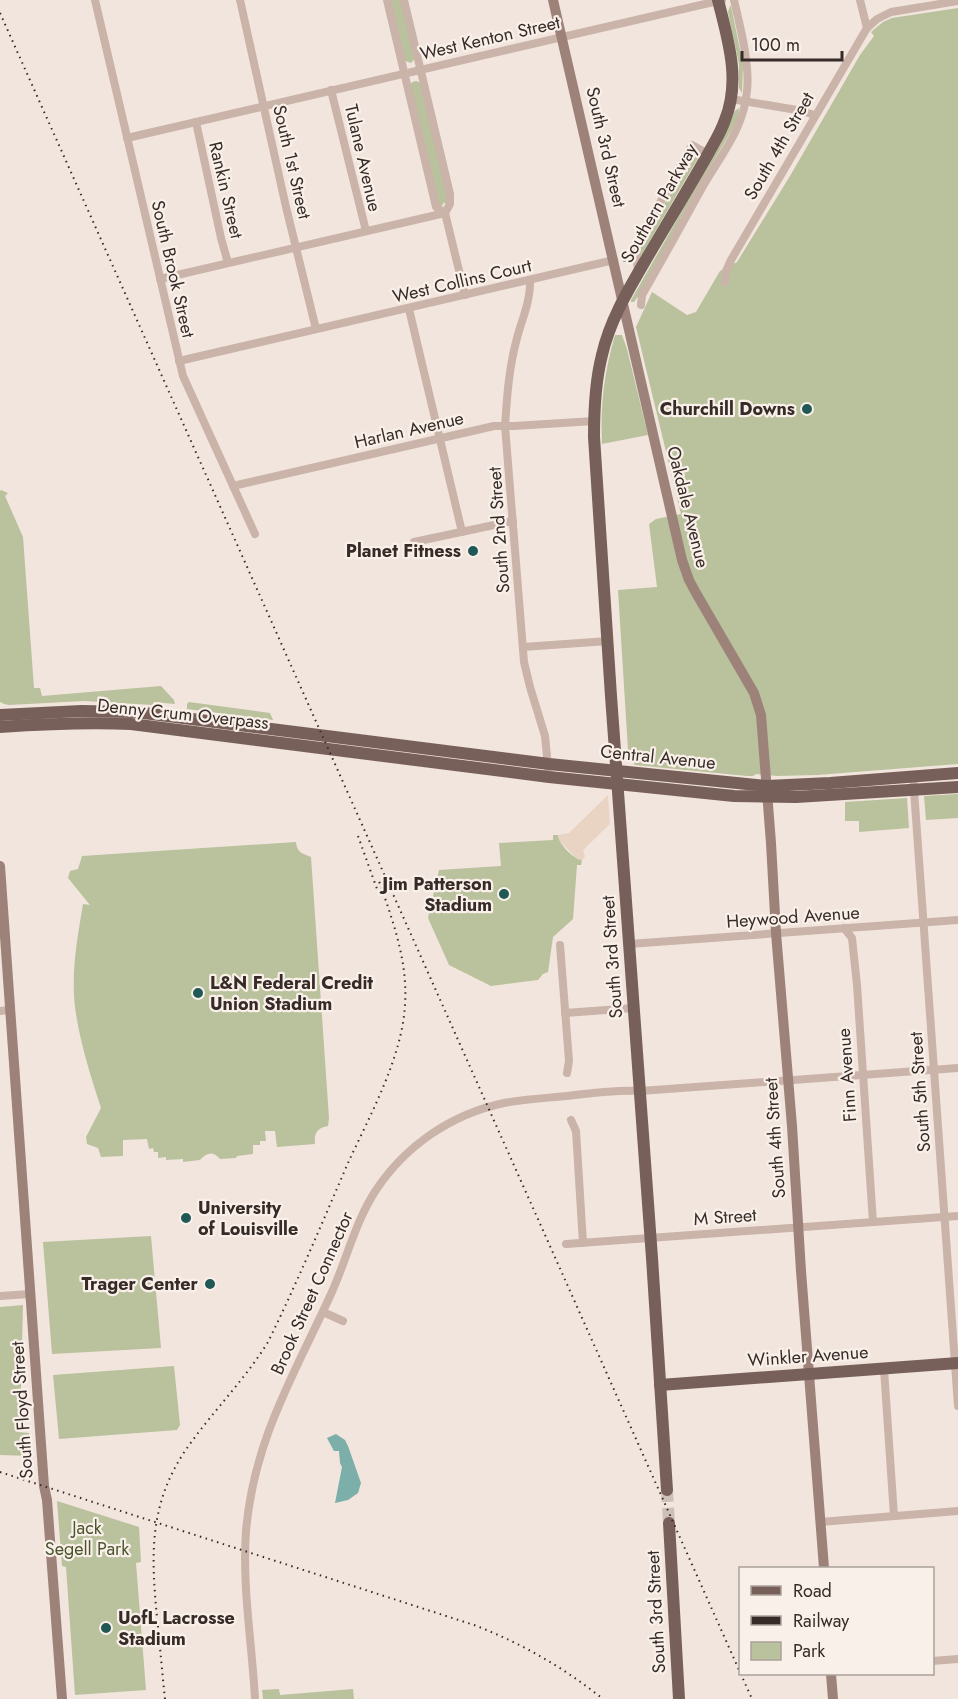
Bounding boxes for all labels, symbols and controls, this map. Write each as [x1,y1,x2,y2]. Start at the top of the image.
street label: West Kenton Street [417,9,563,67]
scale bar [742,24,842,62]
text: 100 m [751,32,800,58]
street label: South 3rd Street [580,84,633,210]
street label: South 4th Street [738,87,821,205]
street label: South 1st Street [266,102,318,222]
street label: Tulane Avenue [338,102,388,214]
street label: Southern Parkway [614,138,704,268]
street label: Rankin Street [202,139,250,242]
street label: South Brook Street [145,198,202,341]
street label: West Collins Court [390,252,535,310]
place label: Churchill Downs [660,396,795,422]
marker: Churchill Downs [800,402,814,416]
street label: Harlan Avenue [352,405,466,455]
street label: Oakdale Avenue [660,443,716,571]
street label: South 2nd Street [482,465,516,594]
place label: Planet Fitness [346,538,461,564]
marker: Planet Fitness [466,544,480,558]
street label: Denny Crum Overpass [96,692,270,736]
street label: Central Avenue [599,738,717,776]
place label: Jim Patterson Stadium [379,871,492,918]
marker: Jim Patterson Stadium [497,887,511,901]
street label: South 3rd Street [595,894,629,1019]
street label: Heywood Avenue [725,899,861,935]
place label: L&N Federal Credit Union Stadium [210,970,373,1017]
marker: L&N Federal Credit Union Stadium [191,986,205,1000]
street label: Finn Avenue [831,1027,863,1123]
street label: South 5th Street [903,1030,937,1153]
street label: South 4th Street [758,1076,792,1199]
place label: University of Louisville [198,1195,298,1242]
street label: M Street [693,1202,758,1232]
street label: Brook Street Connector [264,1206,360,1379]
marker: University of Louisville [179,1211,193,1225]
place label: Trager Center [81,1271,199,1297]
marker: Trager Center [203,1277,217,1291]
street label: Winkler Avenue [747,1339,869,1373]
street label: South Floyd Street [4,1340,40,1480]
park label: Jack Segell Park [45,1515,129,1562]
street label: South 3rd Street [640,1549,672,1674]
legend [739,1567,934,1675]
text: Road [793,1578,832,1604]
place label: UofL Lacrosse Stadium [118,1605,235,1652]
text: Railway [793,1608,849,1634]
marker: UofL Lacrosse Stadium [99,1621,113,1635]
text: Park [793,1638,825,1664]

